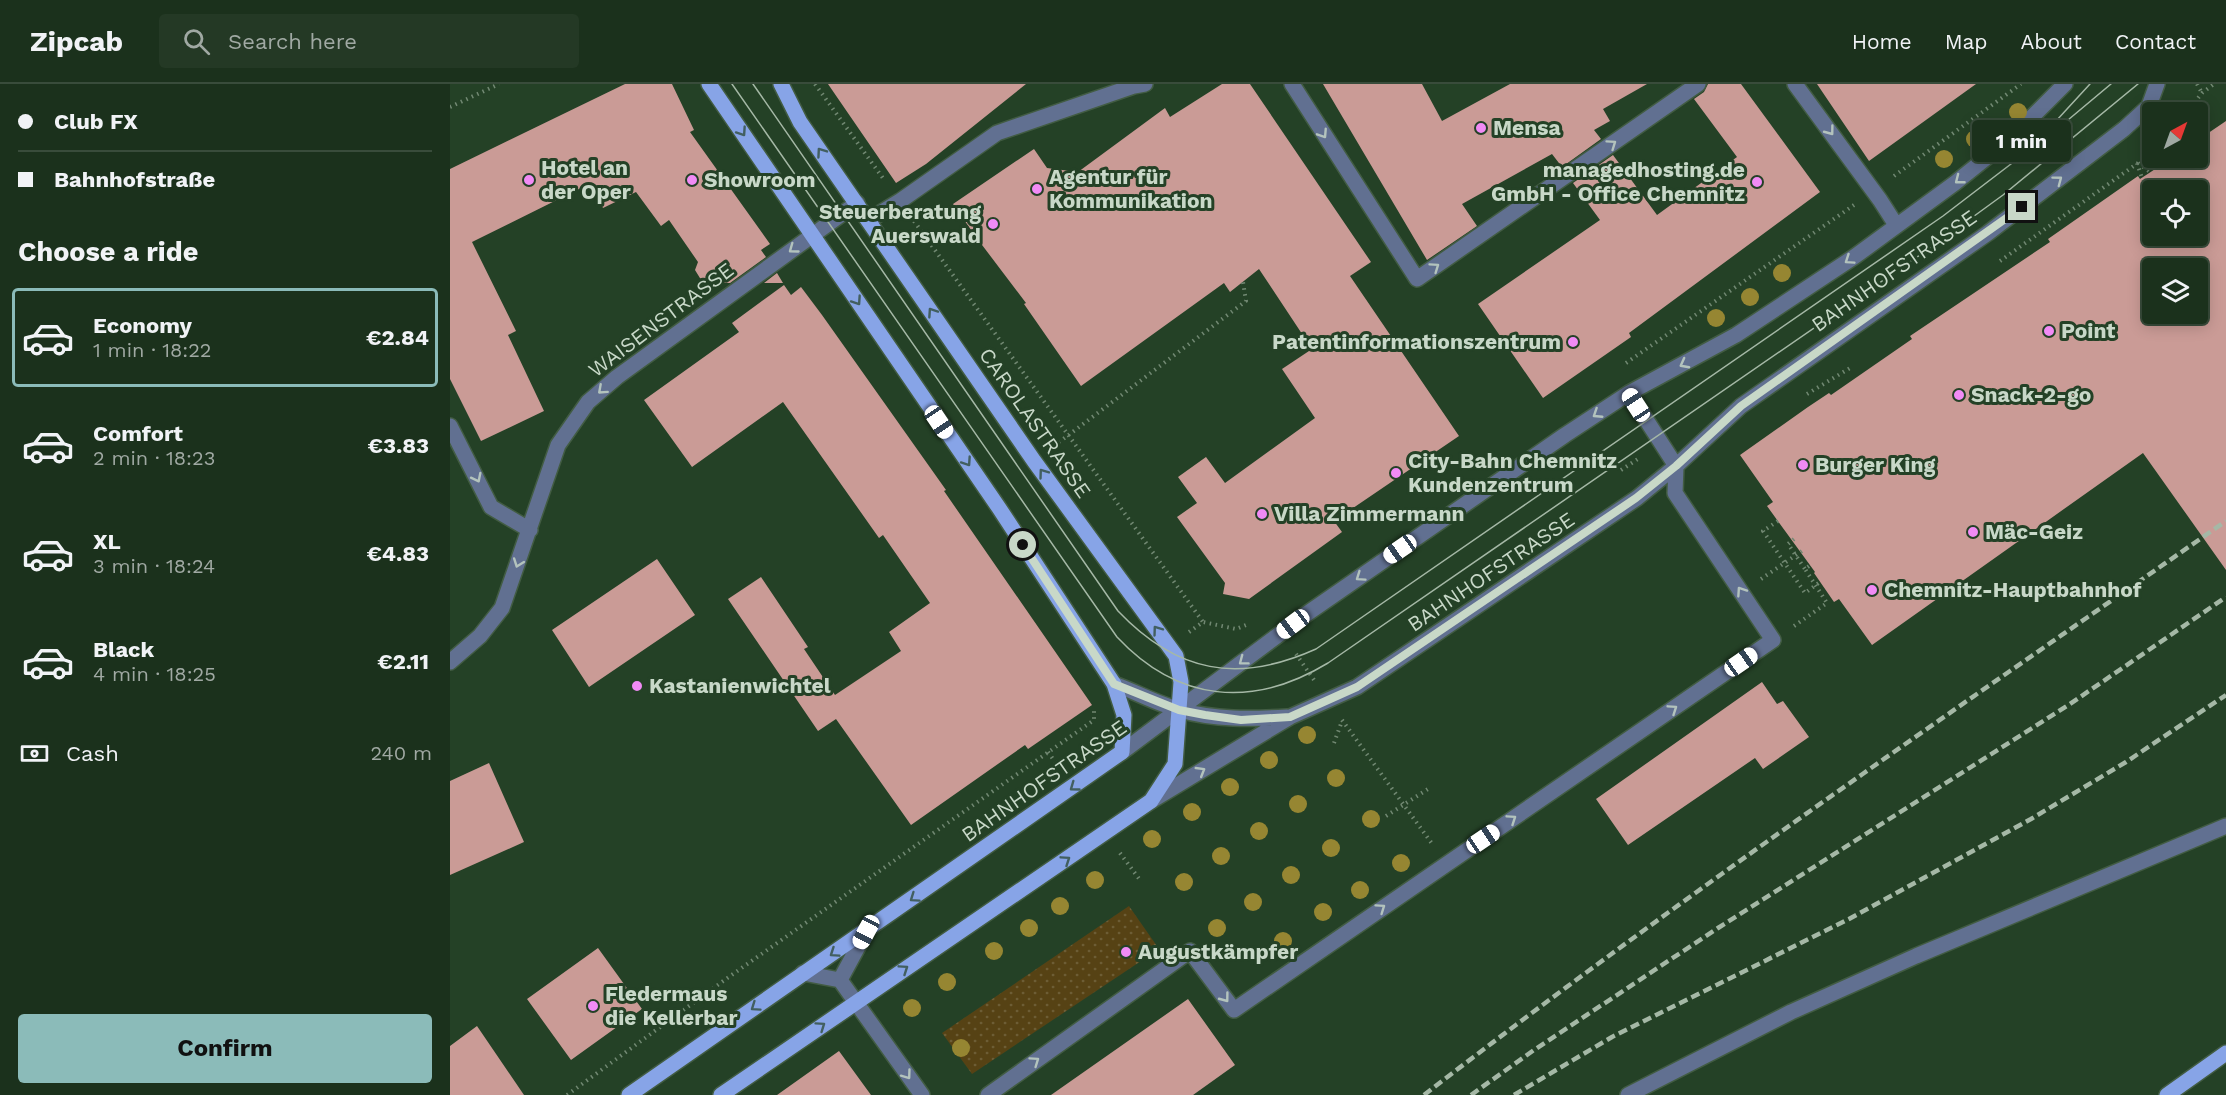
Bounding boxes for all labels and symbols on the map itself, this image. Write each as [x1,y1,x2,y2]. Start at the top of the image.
north arrow [2142,102,2208,168]
place label: Mensa [1493,115,1561,140]
callout: 1 min [1972,120,2072,162]
marker: Mensa [1474,121,1488,135]
one-way arrow [1823,124,1834,135]
one-way arrow [735,126,746,137]
one-way arrow [1316,127,1327,138]
one-way arrow [1606,140,1617,151]
one-way arrow [817,147,828,158]
place label: Hotel an der Oper [541,155,631,204]
place label: managedhosting.de GmbH - Office Chemnitz [1491,157,1745,206]
place label: Agentur für Kommunikation [1049,164,1213,213]
place label: Showroom [704,167,816,192]
one-way arrow [1955,172,1966,183]
marker: Hotel an der Oper [522,173,536,187]
marker: Showroom [685,173,699,187]
marker: managedhosting.de GmbH - Office Chemnitz [1750,175,1764,189]
one-way arrow [2051,176,2062,187]
marker: Agentur für Kommunikation [1030,182,1044,196]
route end [2008,193,2035,220]
place label: Steuerberatung Auerswald [819,199,981,248]
street label: BAHNHOFSTRASSE [1806,204,1981,337]
marker: Steuerberatung Auerswald [986,217,1000,231]
one-way arrow [788,242,799,253]
one-way arrow [1844,253,1855,264]
street label: WAISENSTRASSE [583,257,738,382]
one-way arrow [1428,263,1439,274]
one-way arrow [850,294,861,305]
one-way arrow [928,308,939,319]
place label: Point [2061,318,2116,343]
marker: Point [2042,324,2056,338]
place label: Patentinformationszentrum [1272,329,1561,354]
marker: Patentinformationszentrum [1566,335,1580,349]
street label: CAROLASTRASSE [974,343,1097,503]
one-way arrow [1679,357,1690,368]
place label: Snack-2-go [1971,382,2091,407]
one-way arrow [598,383,609,394]
car [1619,385,1653,425]
marker: Snack-2-go [1952,388,1966,402]
car [921,402,957,442]
one-way arrow [1593,407,1604,418]
place label: City-Bahn Chemnitz Kundenzentrum [1408,448,1617,497]
place label: Burger King [1815,452,1936,477]
one-way arrow [960,455,971,466]
marker: Burger King [1796,458,1810,472]
marker: City-Bahn Chemnitz Kundenzentrum [1389,466,1403,480]
one-way arrow [1039,468,1050,479]
one-way arrow [470,472,481,483]
place label: Villa Zimmermann [1274,501,1464,526]
marker: Villa Zimmermann [1255,507,1269,521]
street label: BAHNHOFSTRASSE [1403,507,1579,637]
place label: Mäc-Geiz [1985,519,2083,544]
marker: Mäc-Geiz [1966,525,1980,539]
route start [1009,531,1036,558]
car [1380,531,1420,567]
one-way arrow [513,557,526,568]
one-way arrow [1356,570,1367,581]
place label: Chemnitz-Hauptbahnhof [1884,577,2142,602]
marker: Chemnitz-Hauptbahnhof [1865,583,1879,597]
one-way arrow [1737,587,1748,598]
car [1273,606,1313,642]
one-way arrow [1153,626,1164,637]
car [1721,644,1761,680]
one-way arrow [1238,654,1249,665]
place label: Kastanienwichtel [649,673,831,698]
marker: Kastanienwichtel [630,679,644,693]
one-way arrow [1666,705,1677,716]
street label: BAHNHOFSTRASSE [956,714,1131,847]
one-way arrow [1195,767,1205,779]
one-way arrow [1070,779,1081,790]
one-way arrow [1505,815,1516,826]
car [1463,821,1503,857]
one-way arrow [1059,856,1070,867]
one-way arrow [910,891,921,902]
one-way arrow [1375,904,1386,915]
car [850,912,882,952]
place label: Augustkämpfer [1138,939,1298,964]
one-way arrow [830,945,841,956]
marker: Augustkämpfer [1119,945,1133,959]
one-way arrow [897,965,908,976]
place label: Fledermaus die Kellerbar [605,981,737,1030]
one-way arrow [1218,991,1229,1002]
marker: Fledermaus die Kellerbar [586,999,600,1013]
one-way arrow [751,1000,762,1011]
one-way arrow [814,1022,825,1033]
one-way arrow [1029,1057,1040,1068]
one-way arrow [900,1068,911,1079]

